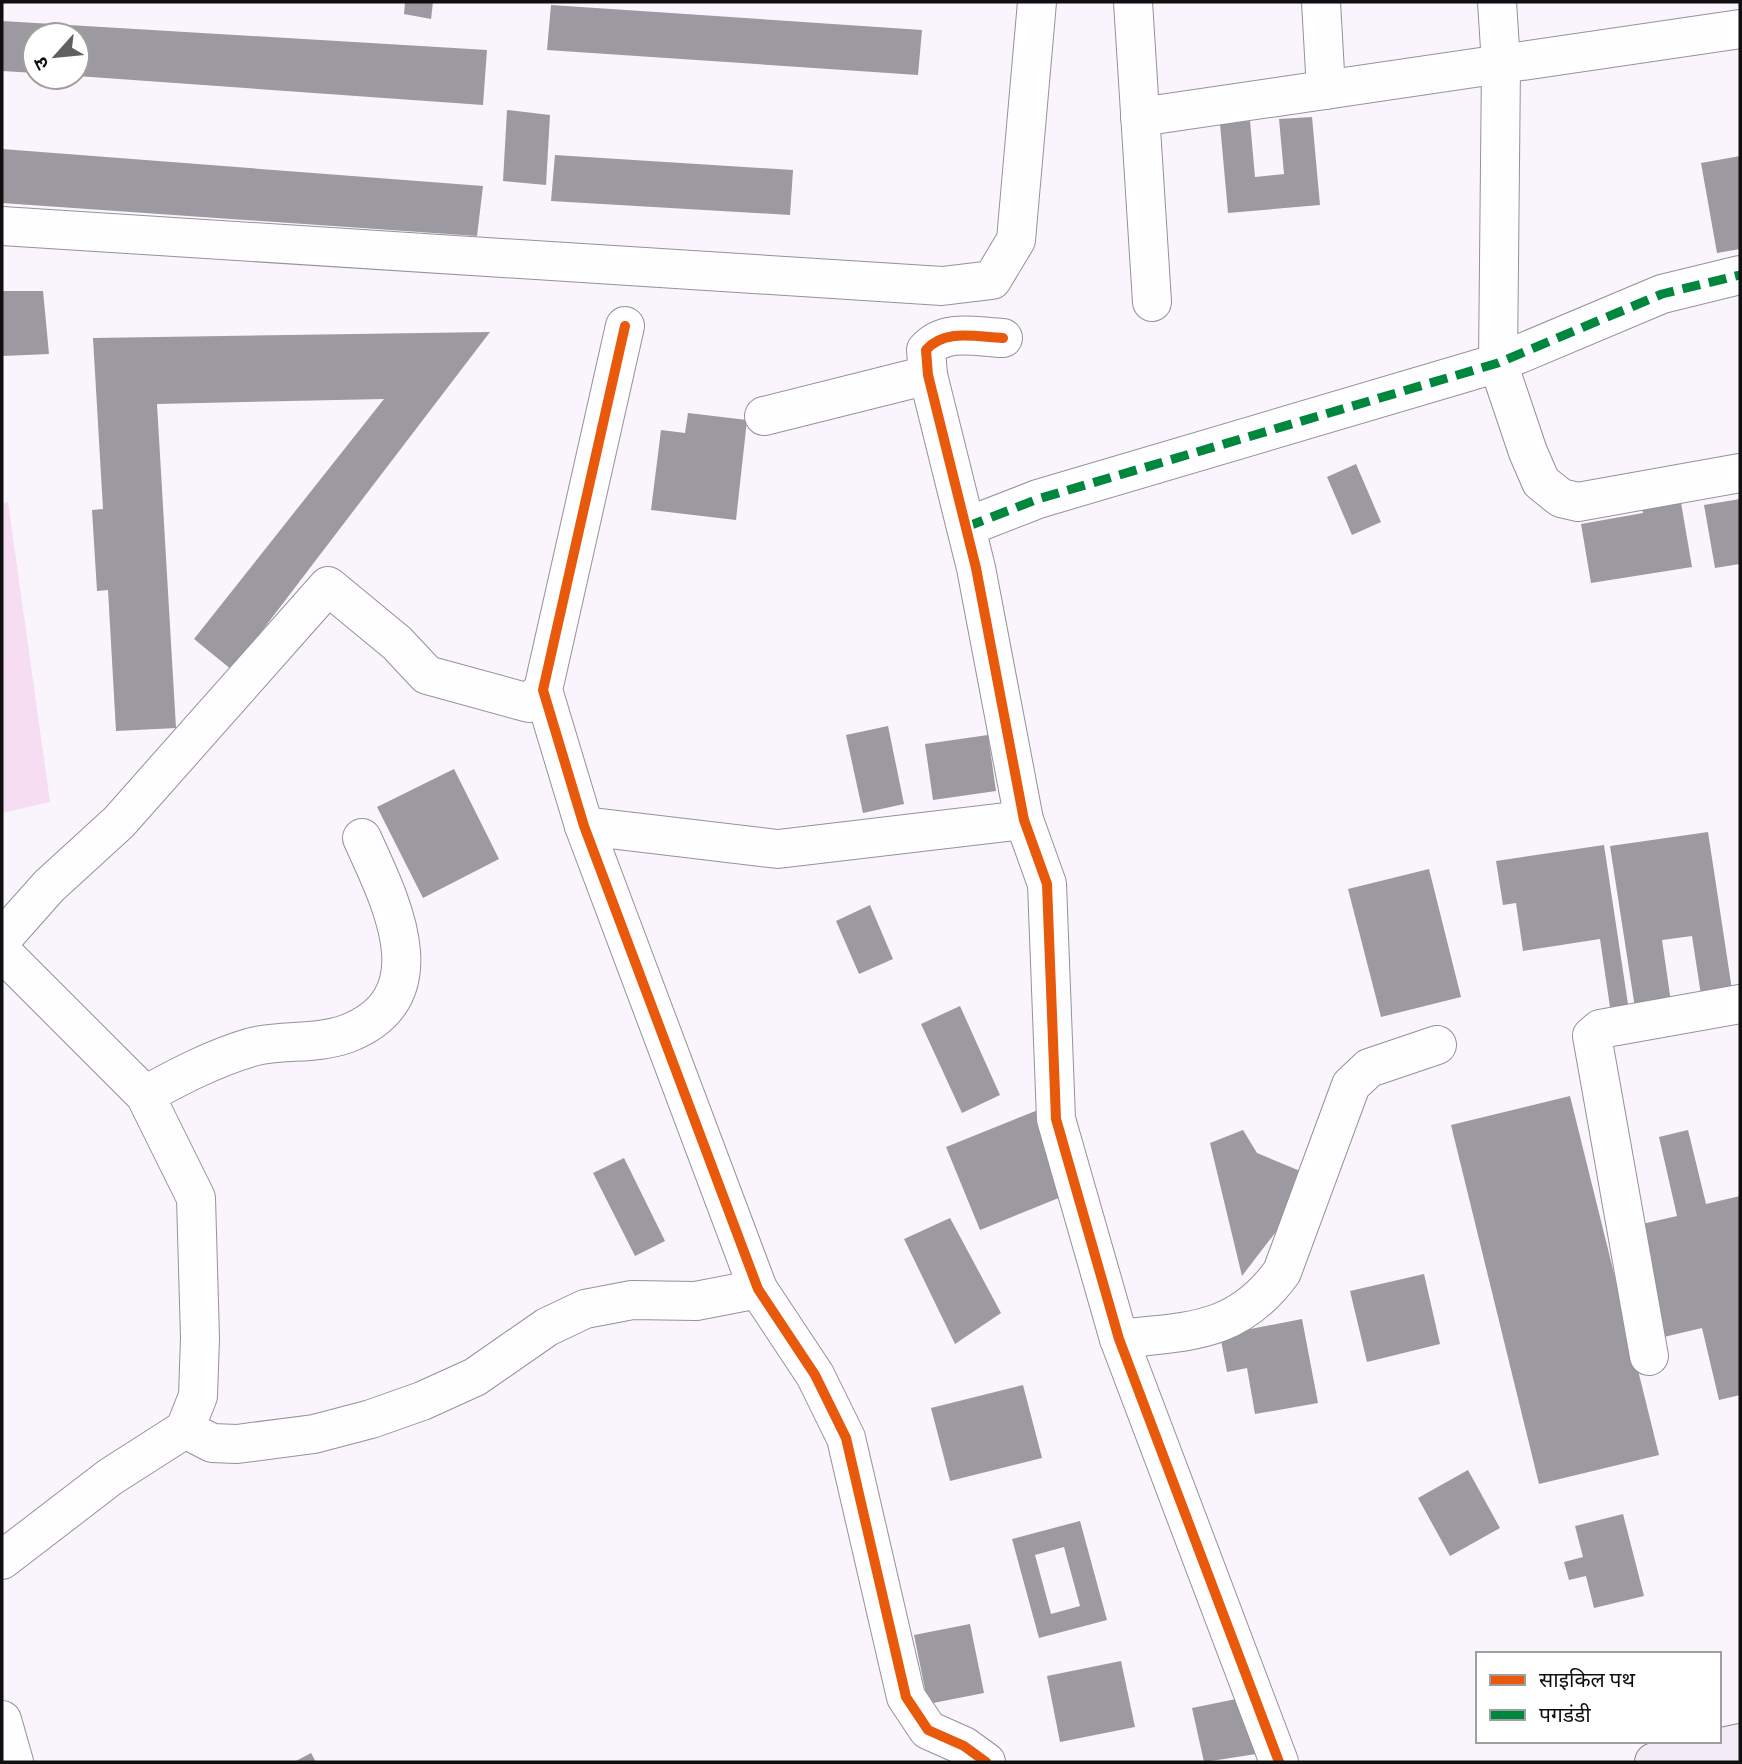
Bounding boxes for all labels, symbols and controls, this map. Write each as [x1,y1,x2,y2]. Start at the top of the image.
north arrow [21,21,91,91]
text: उ [28,53,54,74]
legend [1476,1652,1721,1743]
text: साइकिल पथ [1539,1667,1635,1692]
text: पगडंडी [1539,1702,1591,1727]

